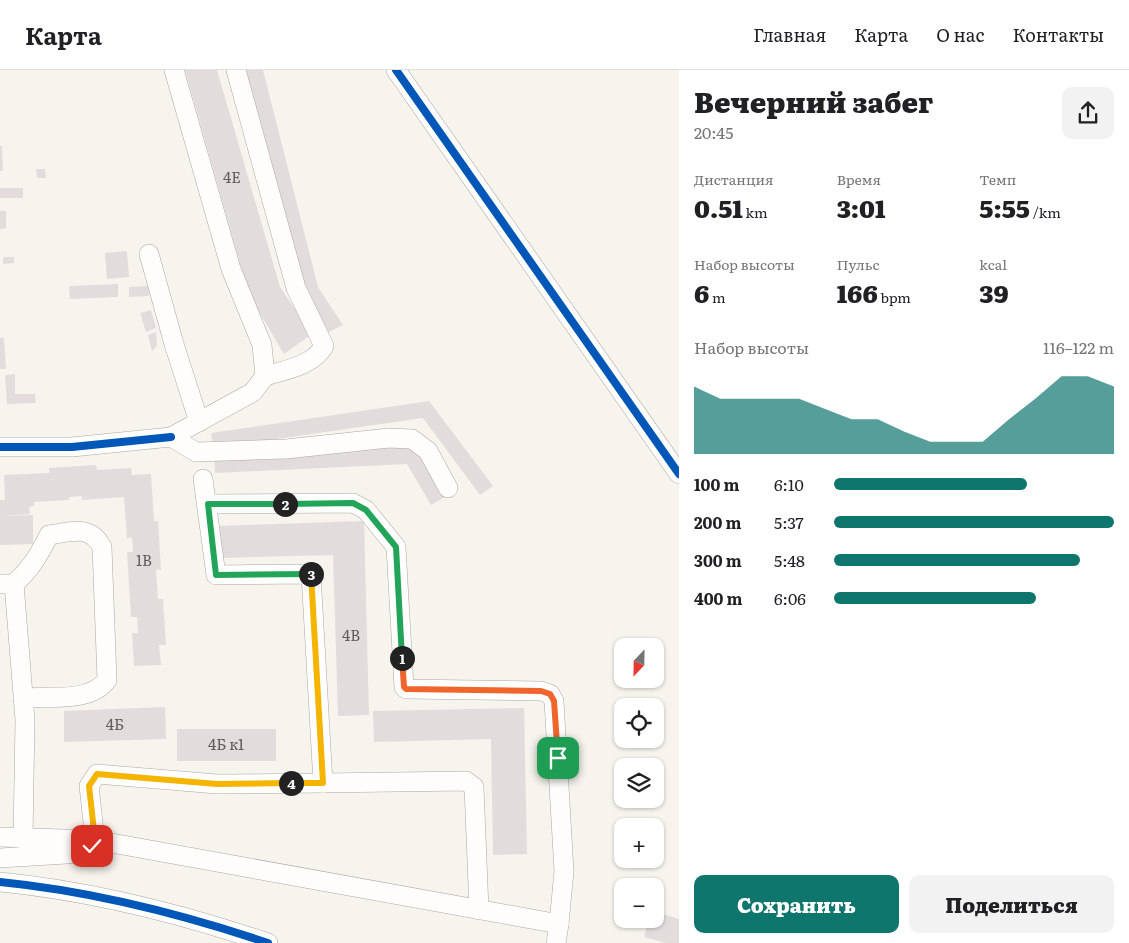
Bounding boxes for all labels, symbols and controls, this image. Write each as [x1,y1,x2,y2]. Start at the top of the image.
text: Карта [25,17,102,52]
text: Главная [753,21,826,48]
text: Карта [854,21,908,48]
text: О нас [936,21,984,48]
text: Контакты [1012,21,1104,48]
text: Вечерний забег [694,80,933,122]
button: share [1062,87,1114,139]
text: 20:45 [694,120,733,144]
house number: 4Е [223,165,241,188]
text: Дистанция [694,169,773,189]
text: Время [837,169,881,189]
text: Темп [979,169,1016,189]
text: 0.51 [694,189,743,226]
text: 3:01 [837,189,885,226]
text: 5:55 [979,189,1030,226]
text: km [743,202,768,222]
text: /km [1030,202,1061,222]
text: Набор высоты [694,254,795,274]
text: Пульс [837,254,879,274]
text: kcal [979,254,1007,274]
text: 6 [694,274,709,311]
text: 166 [837,274,878,311]
text: 39 [979,274,1009,311]
text: m [709,287,726,307]
text: bpm [878,287,911,307]
text: Набор высоты [694,335,809,359]
text: 116–122 m [1043,335,1114,359]
text: 100 m [694,472,740,496]
text: 6:10 [774,472,804,496]
pin: 2 [272,492,298,516]
text: 2 [282,494,289,514]
text: 200 m [694,510,741,534]
text: 5:37 [774,510,804,534]
house number: 1В [136,548,152,571]
text: 300 m [694,548,742,572]
text: 5:48 [774,548,805,572]
pin: 3 [298,562,324,586]
text: 3 [308,564,315,584]
text: 400 m [694,586,743,610]
text: 6:06 [774,586,806,610]
house number: 4В [342,623,360,646]
north arrow [614,638,664,688]
map controls [614,638,664,928]
pin: 1 [390,646,414,670]
text: 1 [400,648,405,668]
button: locate [614,698,664,748]
house number: 4Б [106,712,124,735]
house number: 4Б к1 [208,732,244,755]
pin [537,737,579,779]
icon: arrive [544,744,572,772]
button: layers [614,758,664,808]
pin: 4 [278,770,304,796]
text: 4 [287,773,296,793]
button: + [614,818,664,868]
pin [71,825,113,867]
icon: check [78,832,106,860]
button: Сохранить [694,875,899,933]
button: Поделиться [909,875,1114,933]
button: − [614,878,664,928]

